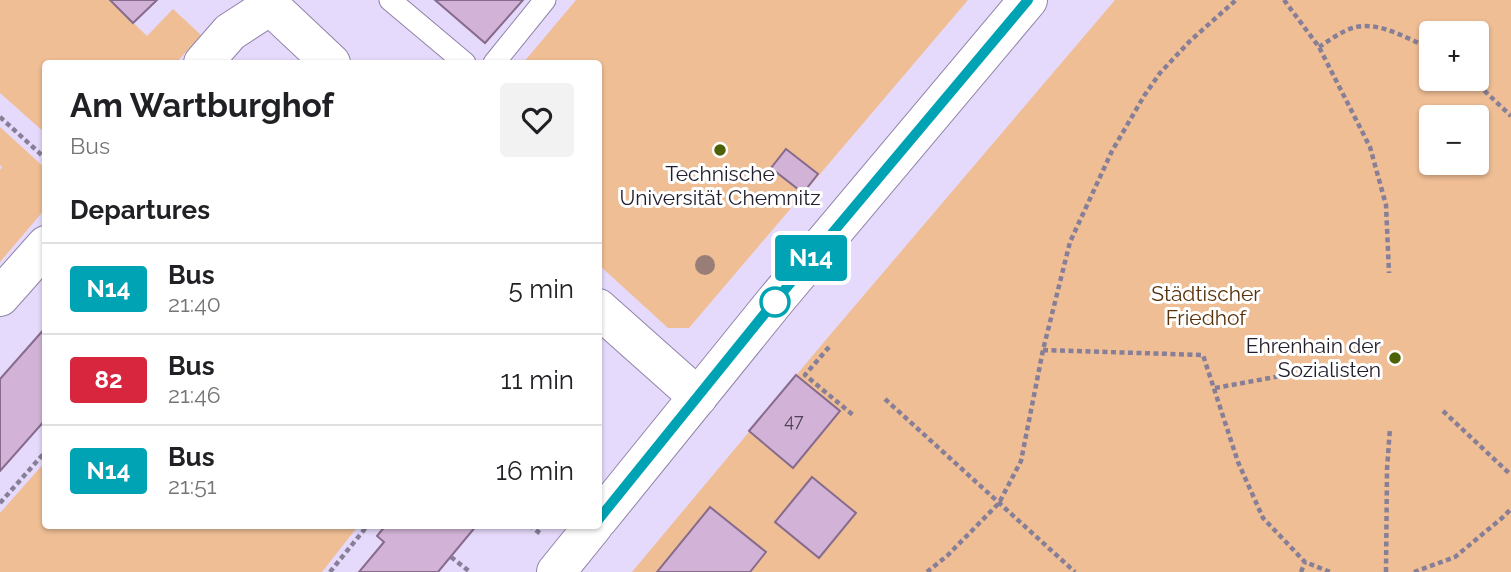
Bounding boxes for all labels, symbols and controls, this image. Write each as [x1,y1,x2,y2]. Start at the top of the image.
map controls [1419,21,1489,175]
button: + [1419,21,1489,91]
button: heart [500,83,574,157]
text: Am Wartburghof [70,86,334,125]
button: − [1419,105,1489,175]
text: Bus [70,132,110,159]
marker: Technische Universität Chemnitz [712,142,728,158]
place label: Technische Universität Chemnitz [619,161,821,210]
text: Departures [70,195,210,225]
line badge: N14 [771,235,851,281]
text: N14 [789,243,833,272]
text: Bus [168,260,215,290]
text: N14 [87,274,130,303]
text: 5 min [508,274,574,304]
park label: Städtischer Friedhof [1151,281,1261,330]
unlabelled marker [760,287,790,317]
text: 21:40 [168,290,221,317]
place label: Ehrenhain der Sozialisten [1246,333,1382,382]
marker: Ehrenhain der Sozialisten [1387,350,1403,366]
text: Bus [168,351,215,381]
text: 82 [94,365,123,394]
text: 11 min [500,365,574,395]
text: 21:46 [168,381,221,408]
house number: 47 [784,410,804,431]
text: Bus [168,442,215,472]
text: N14 [87,456,130,485]
text: 16 min [496,456,574,486]
text: 21:51 [168,472,217,499]

